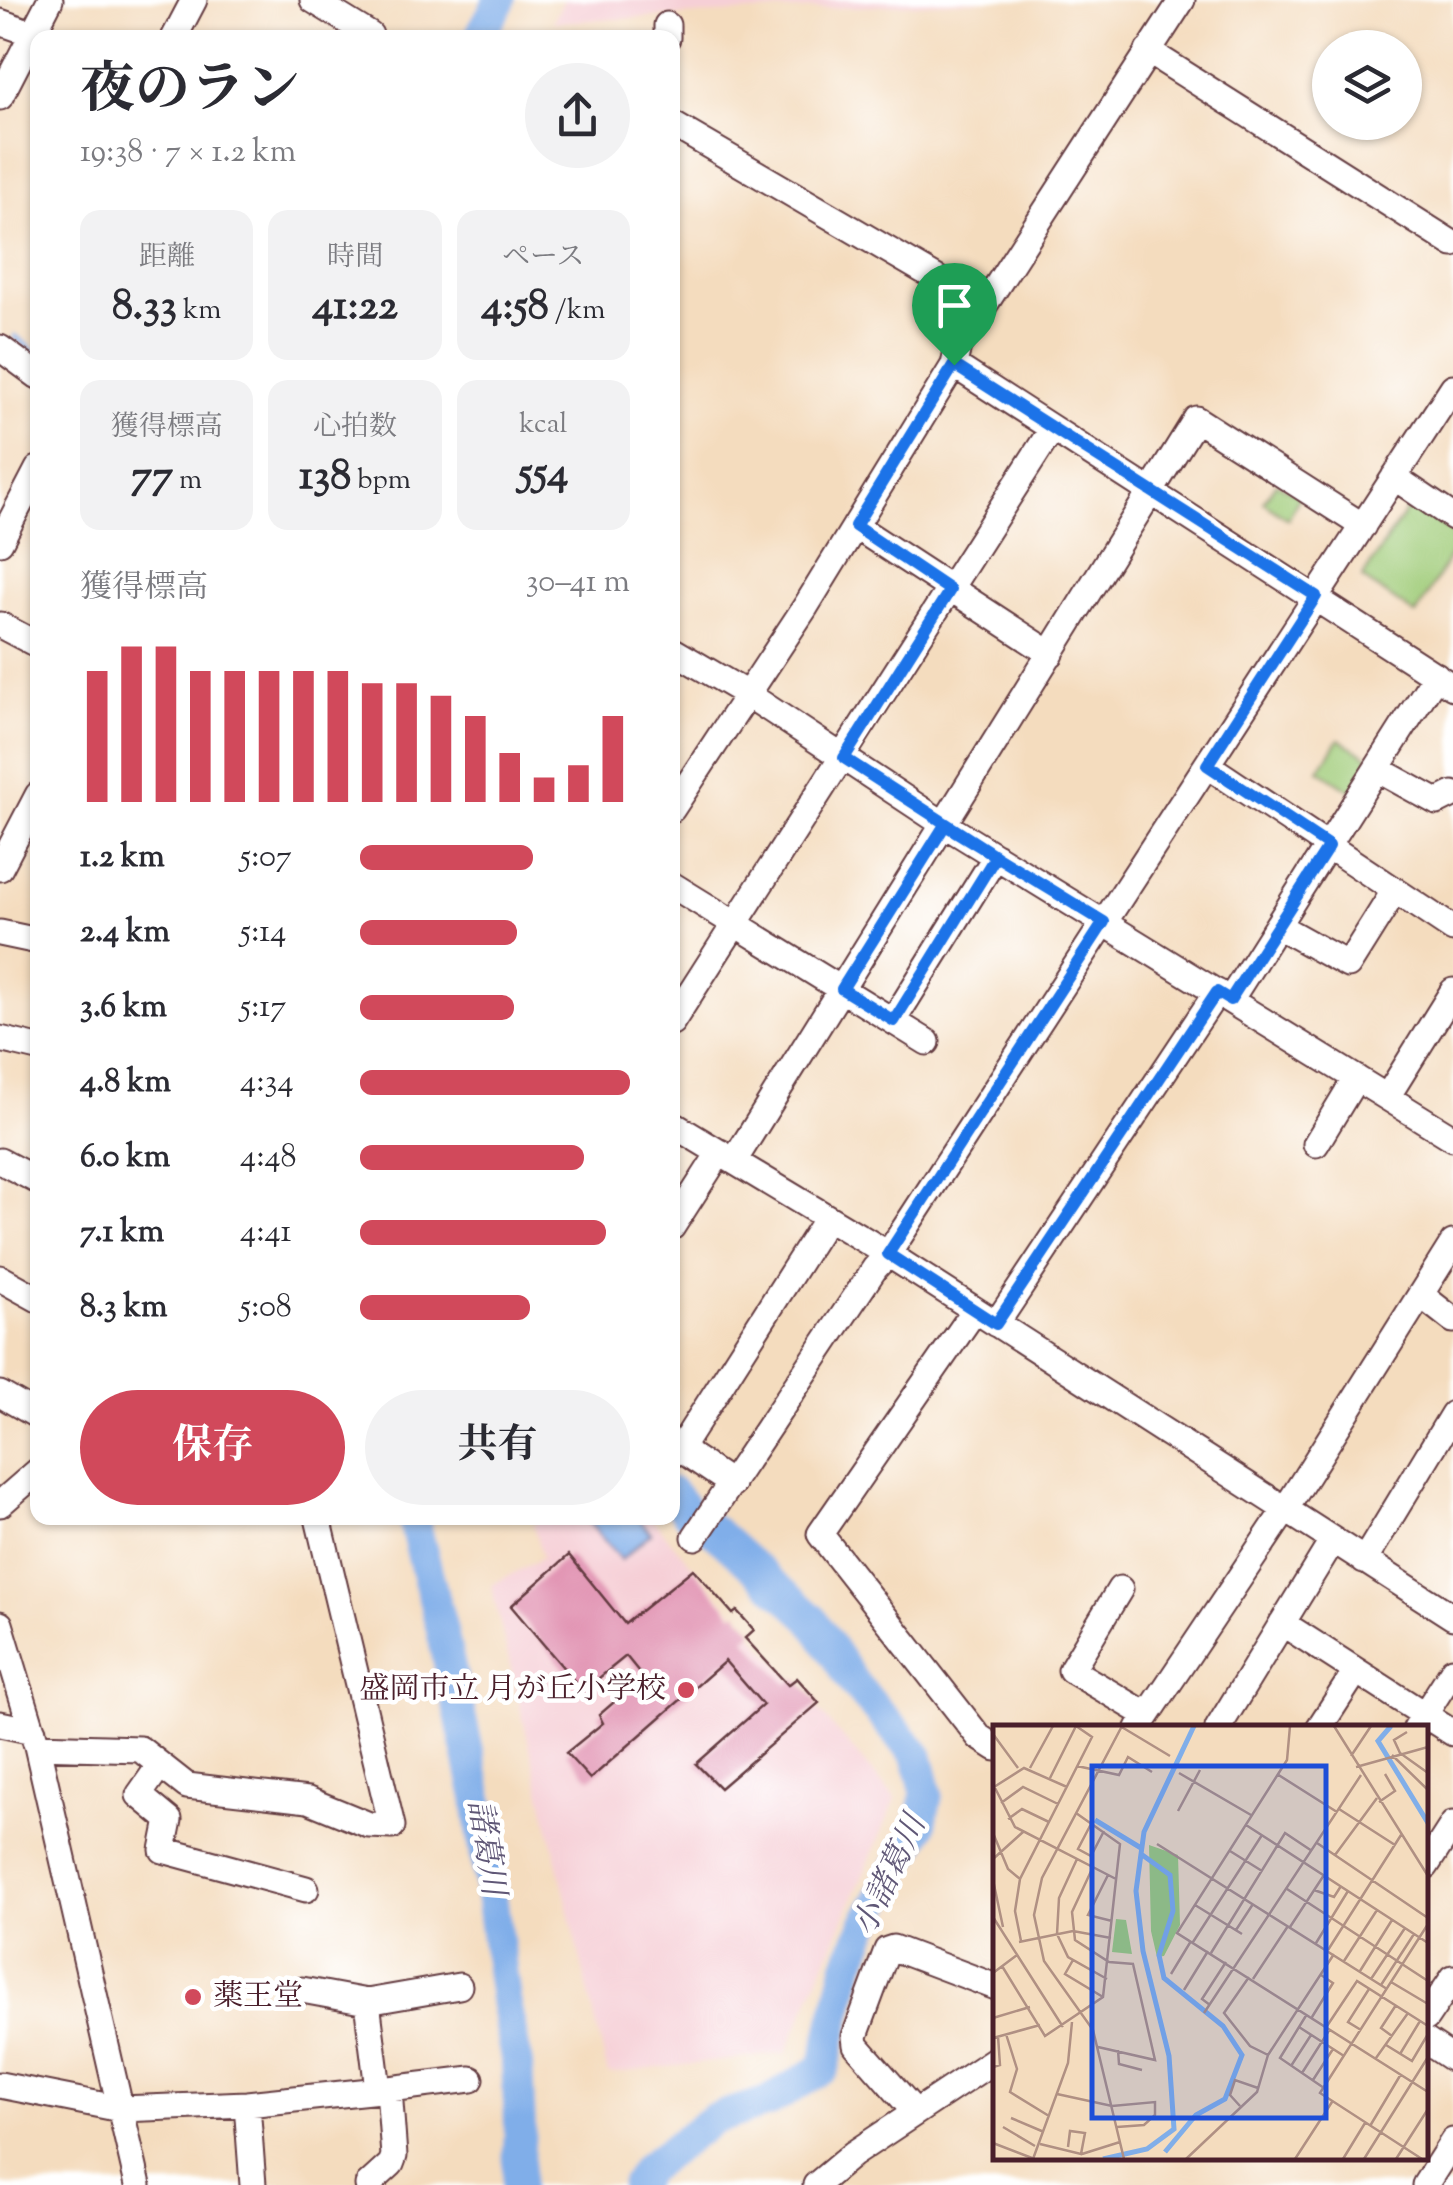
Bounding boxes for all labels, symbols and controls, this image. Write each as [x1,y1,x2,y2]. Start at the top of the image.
map controls [1312,30,1422,140]
button: layers [1312,30,1422,140]
text: 夜のラン [80,53,300,132]
button: share [525,63,630,168]
text: 19:38 · 7 × 1.2 km [80,130,296,176]
text: 距離 [139,238,195,278]
text: 時間 [327,238,383,278]
text: ペース [502,238,585,278]
pin [912,263,997,366]
text: 8.33 [112,278,177,338]
text: 41:22 [312,278,398,338]
text: 4:58 [481,278,549,338]
icon: arrive [927,278,982,333]
text: km [177,291,221,331]
text: /km [549,291,605,331]
text: kcal [519,405,567,445]
text: 獲得標高 [111,408,223,448]
text: 心拍数 [313,408,397,448]
text: 554 [518,445,568,505]
text: 77 [131,448,173,508]
text: 138 [299,448,351,508]
text: m [173,461,202,501]
text: bpm [351,461,411,501]
text: 30–41 m [526,560,630,606]
text: 獲得標高 [80,566,208,612]
text: 1.2 km [80,835,165,881]
text: 5:07 [240,835,292,881]
text: 2.4 km [80,910,170,956]
text: 5:14 [240,910,286,956]
text: 3.6 km [80,985,167,1031]
text: 5:17 [240,985,286,1031]
text: 4.8 km [80,1060,171,1106]
text: 4:34 [240,1060,294,1106]
text: 6.0 km [80,1135,170,1181]
text: 4:48 [240,1135,297,1181]
text: 7.1 km [80,1210,164,1256]
text: 4:41 [240,1210,291,1256]
text: 8.3 km [80,1285,167,1331]
text: 5:08 [240,1285,292,1331]
button: 保存 [80,1390,345,1505]
button: 共有 [365,1390,630,1505]
place label: 盛岡市立 月が丘小学校 [360,1669,666,1712]
marker: 盛岡市立 月が丘小学校 [675,1679,697,1701]
inset map [993,1725,1428,2160]
water label: 諸葛川 [455,1797,516,1902]
water label: 小諸葛川 [843,1806,940,1944]
place label: 薬王堂 [213,1976,303,2019]
marker: 薬王堂 [182,1986,204,2008]

